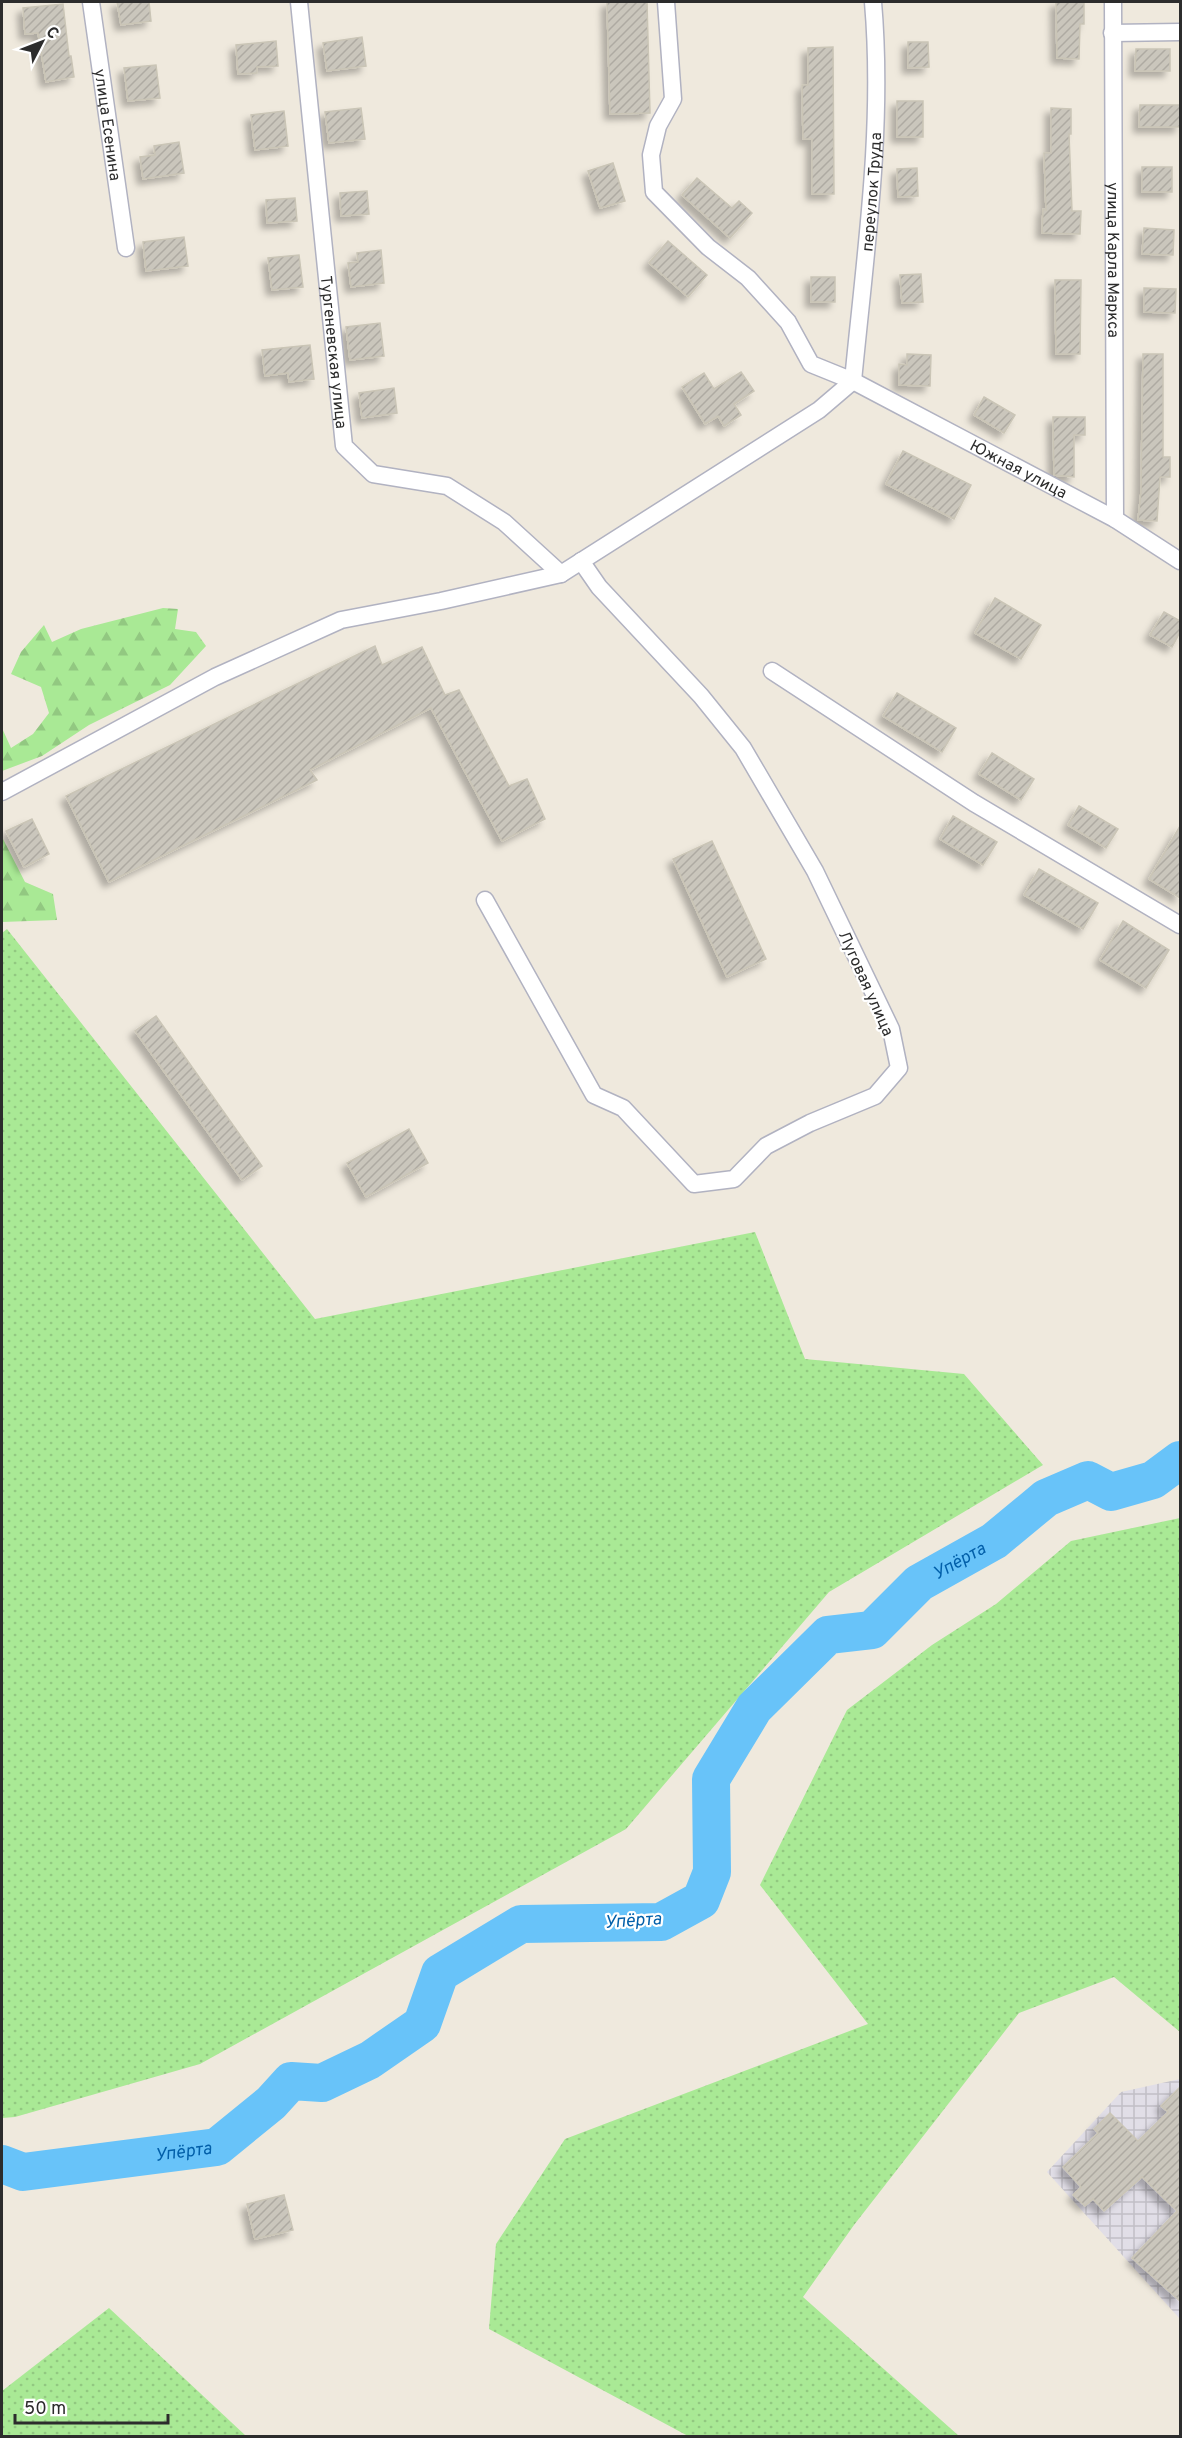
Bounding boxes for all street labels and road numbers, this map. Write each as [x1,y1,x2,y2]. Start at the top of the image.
street label: улица Есенина [89,68,124,182]
street label: переулок Труда [858,132,887,253]
street label: улица Карла Маркса [1102,182,1122,338]
street label: Тургеневская улица [315,275,350,430]
street label: Южная улица [966,436,1070,504]
street label: Луговая улица [833,928,897,1040]

